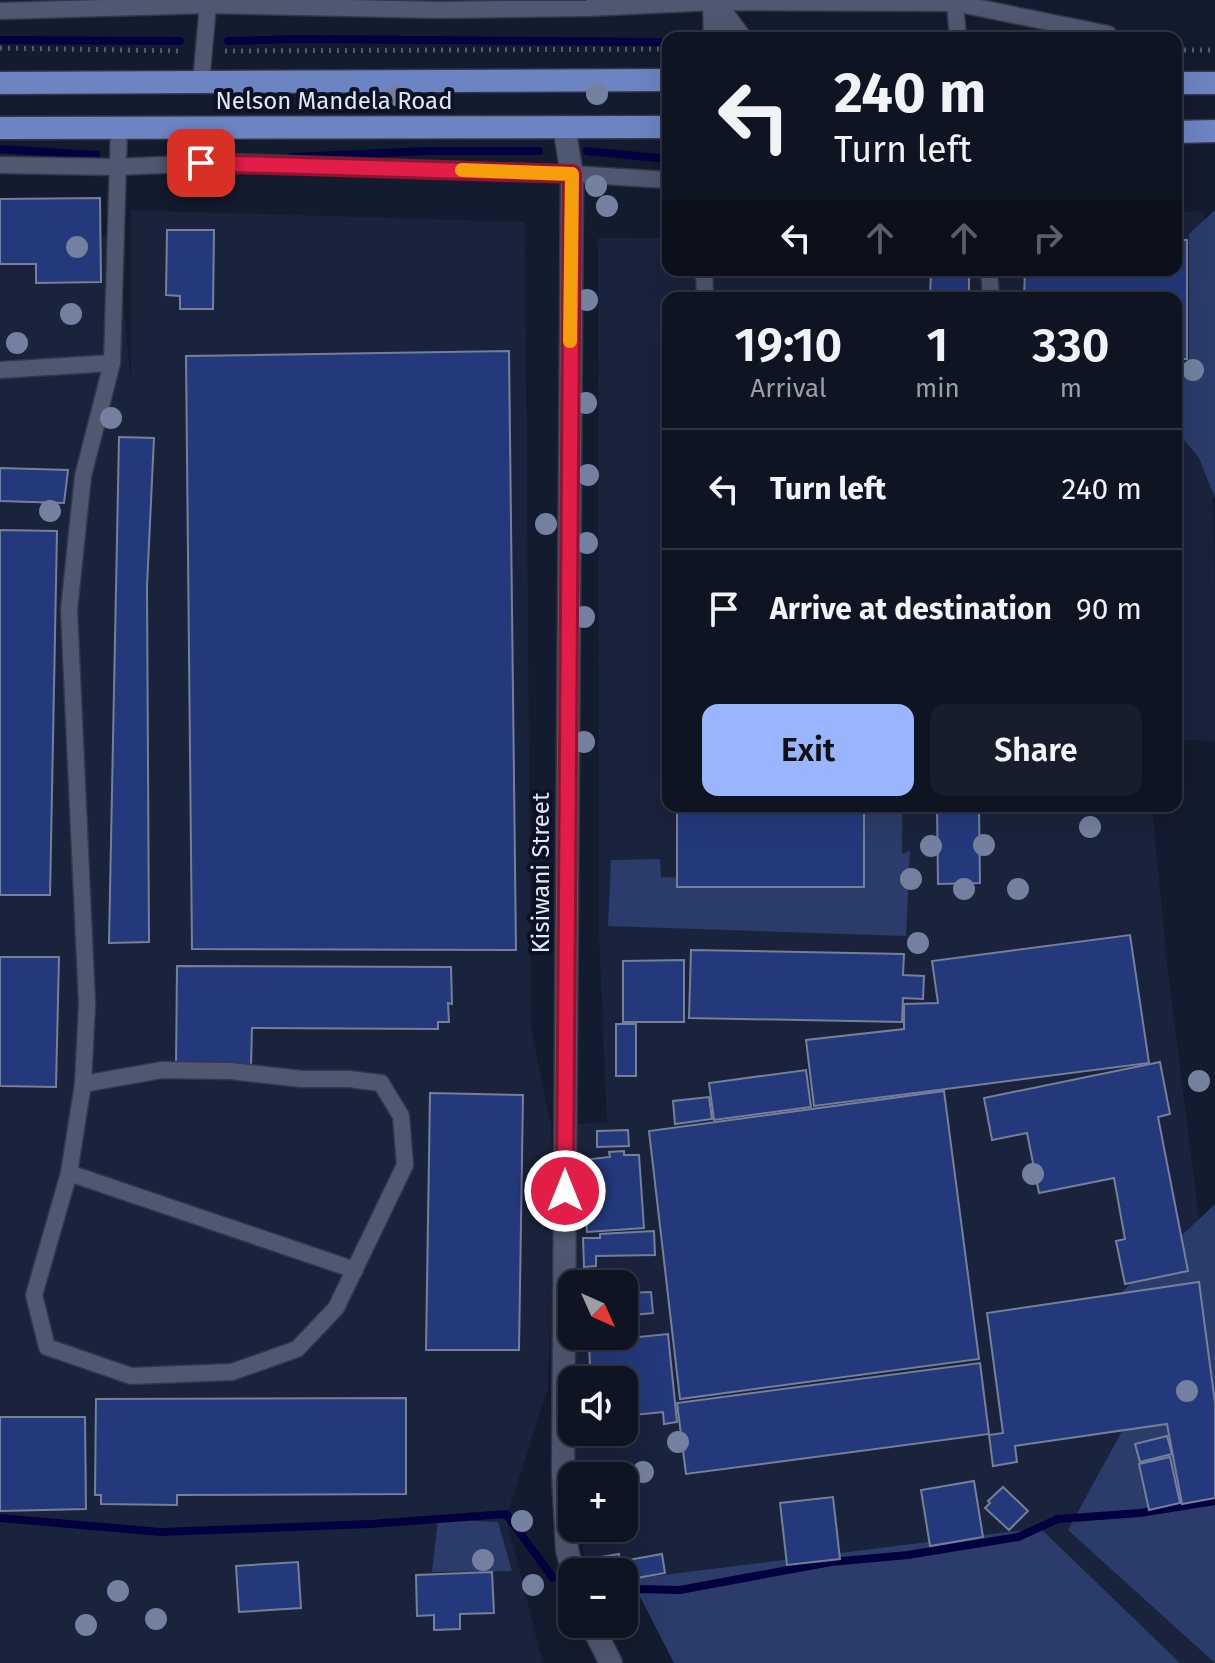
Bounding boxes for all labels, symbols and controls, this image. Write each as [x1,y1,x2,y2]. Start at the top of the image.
text: 240 m [834,60,986,127]
icon: left [702,64,806,168]
street label: Nelson Mandela Road [215,87,453,115]
text: Turn left [834,128,972,172]
pin [167,129,235,197]
icon: arrive [179,141,223,185]
icon: left [774,216,818,260]
icon: ahead [858,216,902,260]
icon: ahead [942,216,986,260]
icon: right [1026,216,1070,260]
text: 19:10 [735,316,842,374]
text: 1 [926,316,948,374]
text: 330 [1032,316,1110,374]
text: Arrival [750,373,827,404]
text: min [915,373,960,404]
text: m [1060,373,1082,404]
icon: left [702,467,746,511]
text: Turn left [770,471,886,507]
text: 240 m [1062,471,1142,507]
icon: arrive [702,587,746,631]
text: Arrive at destination [770,591,1052,627]
text: 90 m [1076,591,1142,627]
button: Exit [702,704,914,796]
button: Share [930,704,1142,796]
street label: Kisiwani Street [527,792,555,954]
position arrow [523,1149,607,1233]
north arrow [558,1270,638,1350]
map controls [558,1270,638,1638]
button: sound [558,1366,638,1446]
button: + [558,1462,638,1542]
button: − [558,1558,638,1638]

